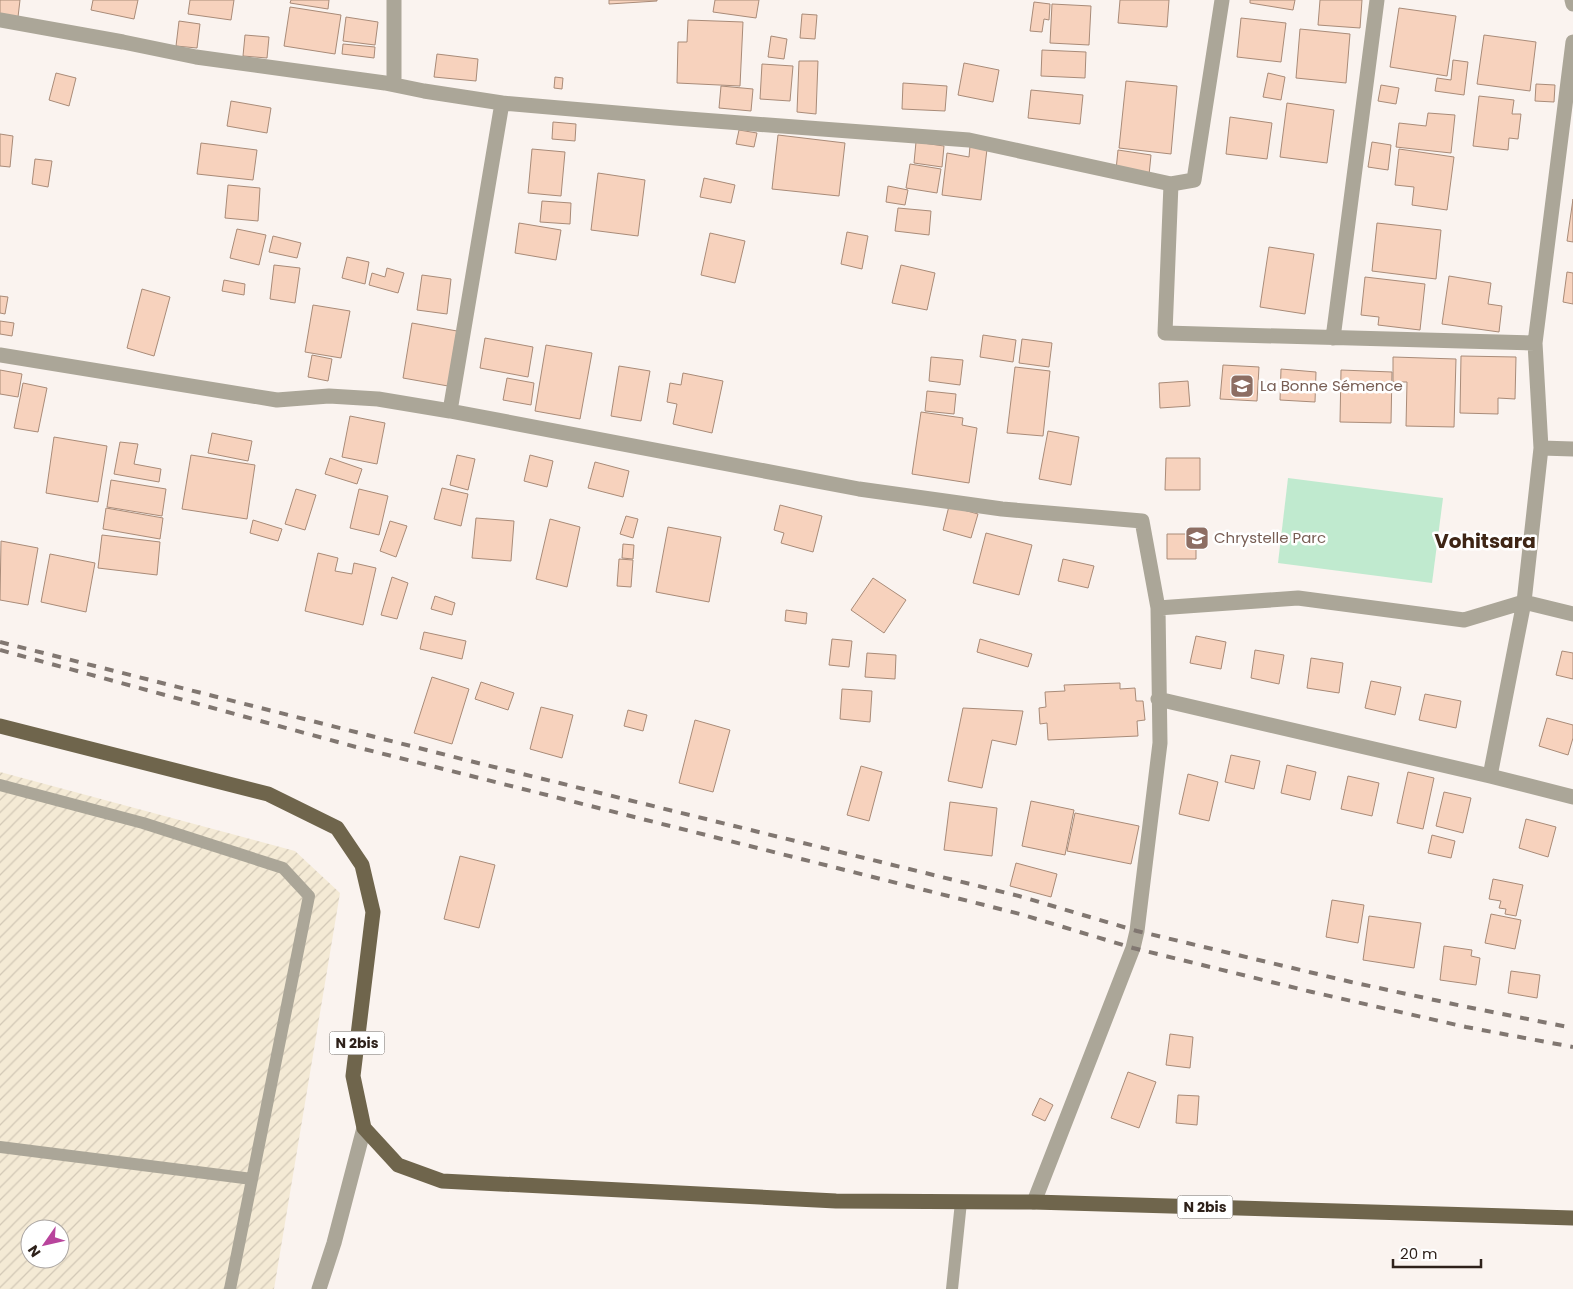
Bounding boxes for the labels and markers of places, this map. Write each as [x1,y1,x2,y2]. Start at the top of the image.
school or university icon: La Bonne Sémence [1229,373,1255,399]
place label: La Bonne Sémence [1260,375,1403,396]
school or university icon: Chrystelle Parc [1184,525,1210,551]
place label: Chrystelle Parc [1214,527,1326,548]

